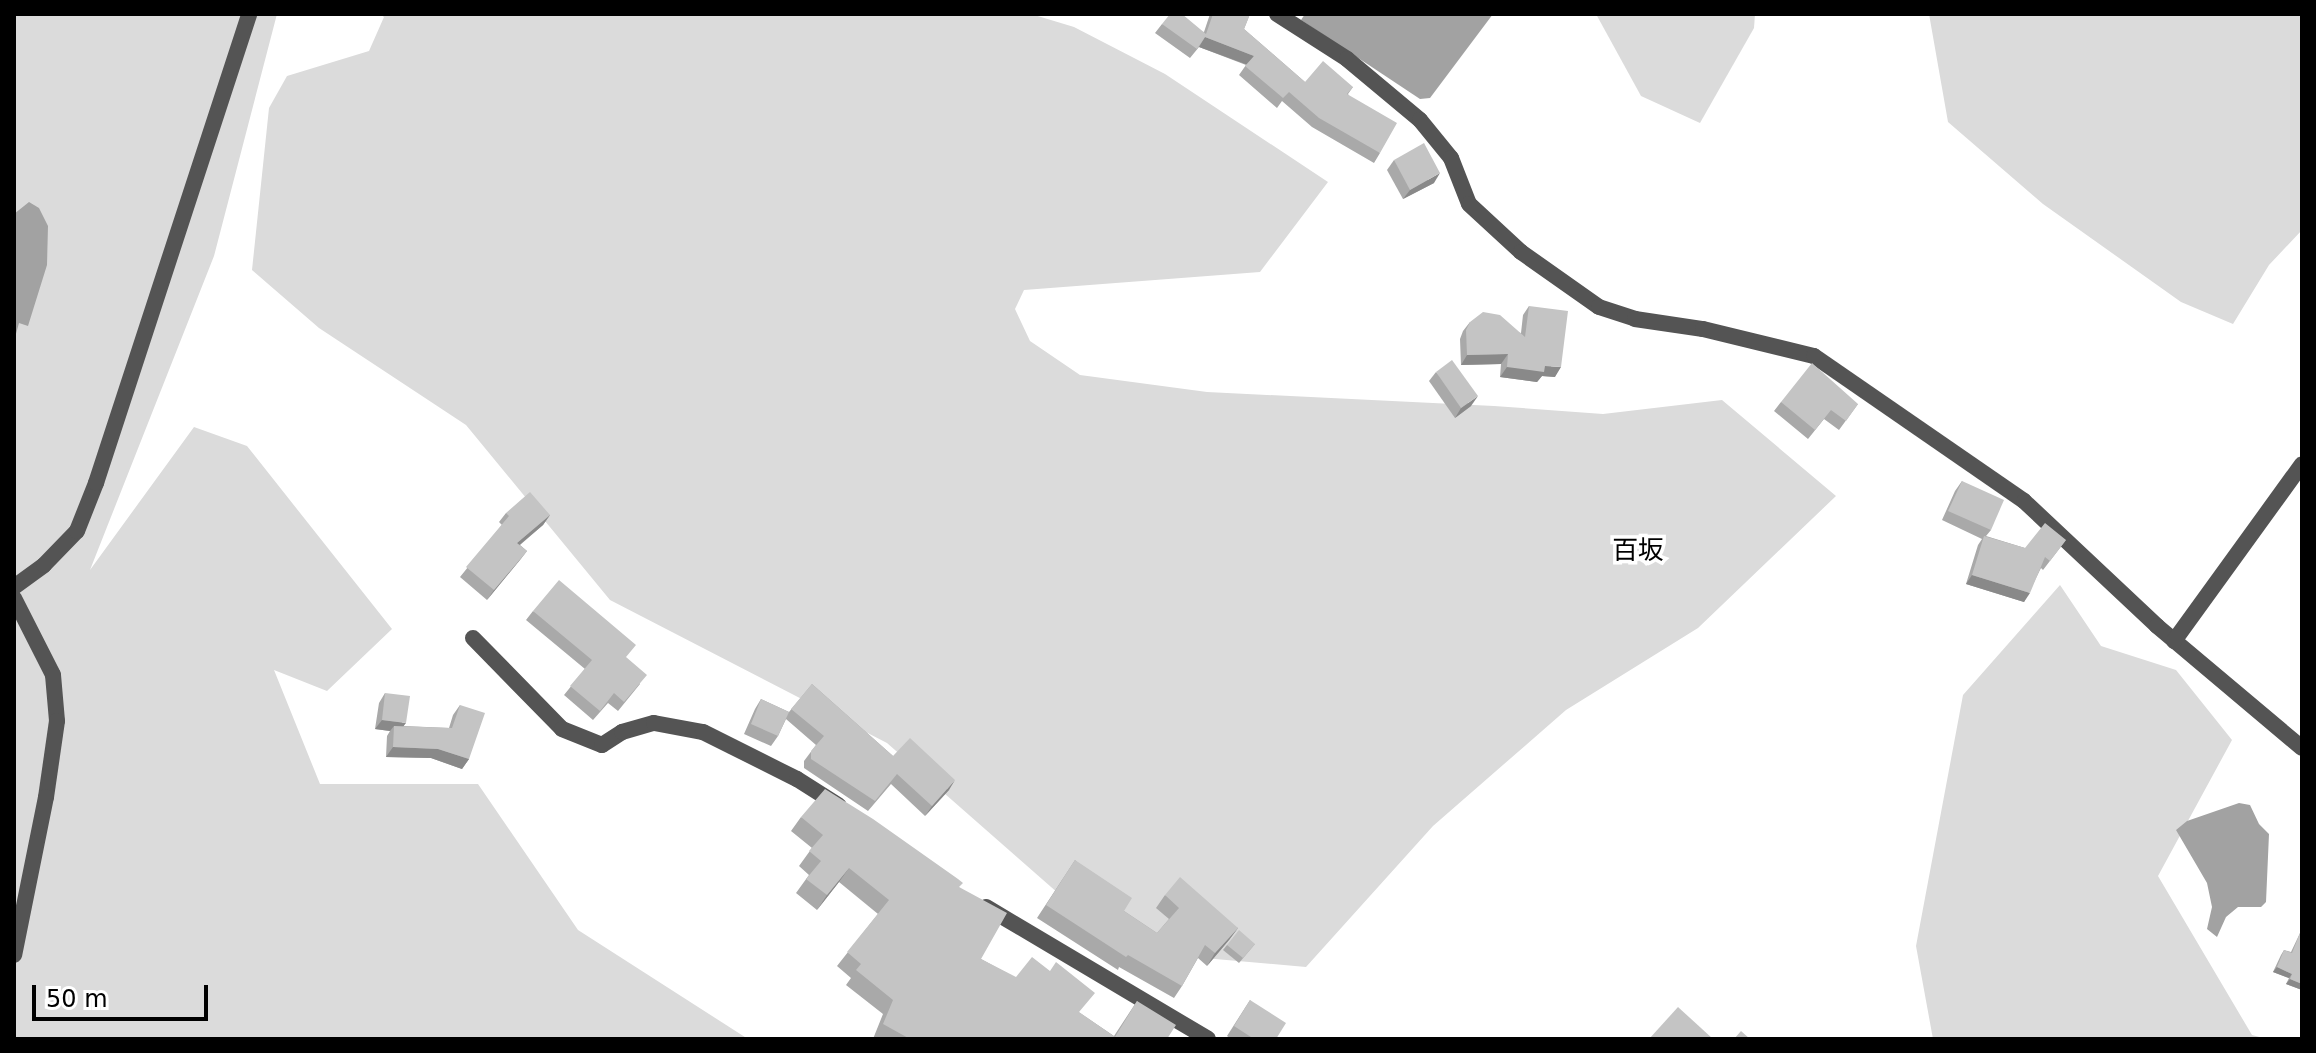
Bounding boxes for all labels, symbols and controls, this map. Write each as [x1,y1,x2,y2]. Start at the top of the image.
district label: 百坂 [1612,535,1664,567]
scale bar [36,969,212,1019]
text: 50 m [46,985,108,1013]

